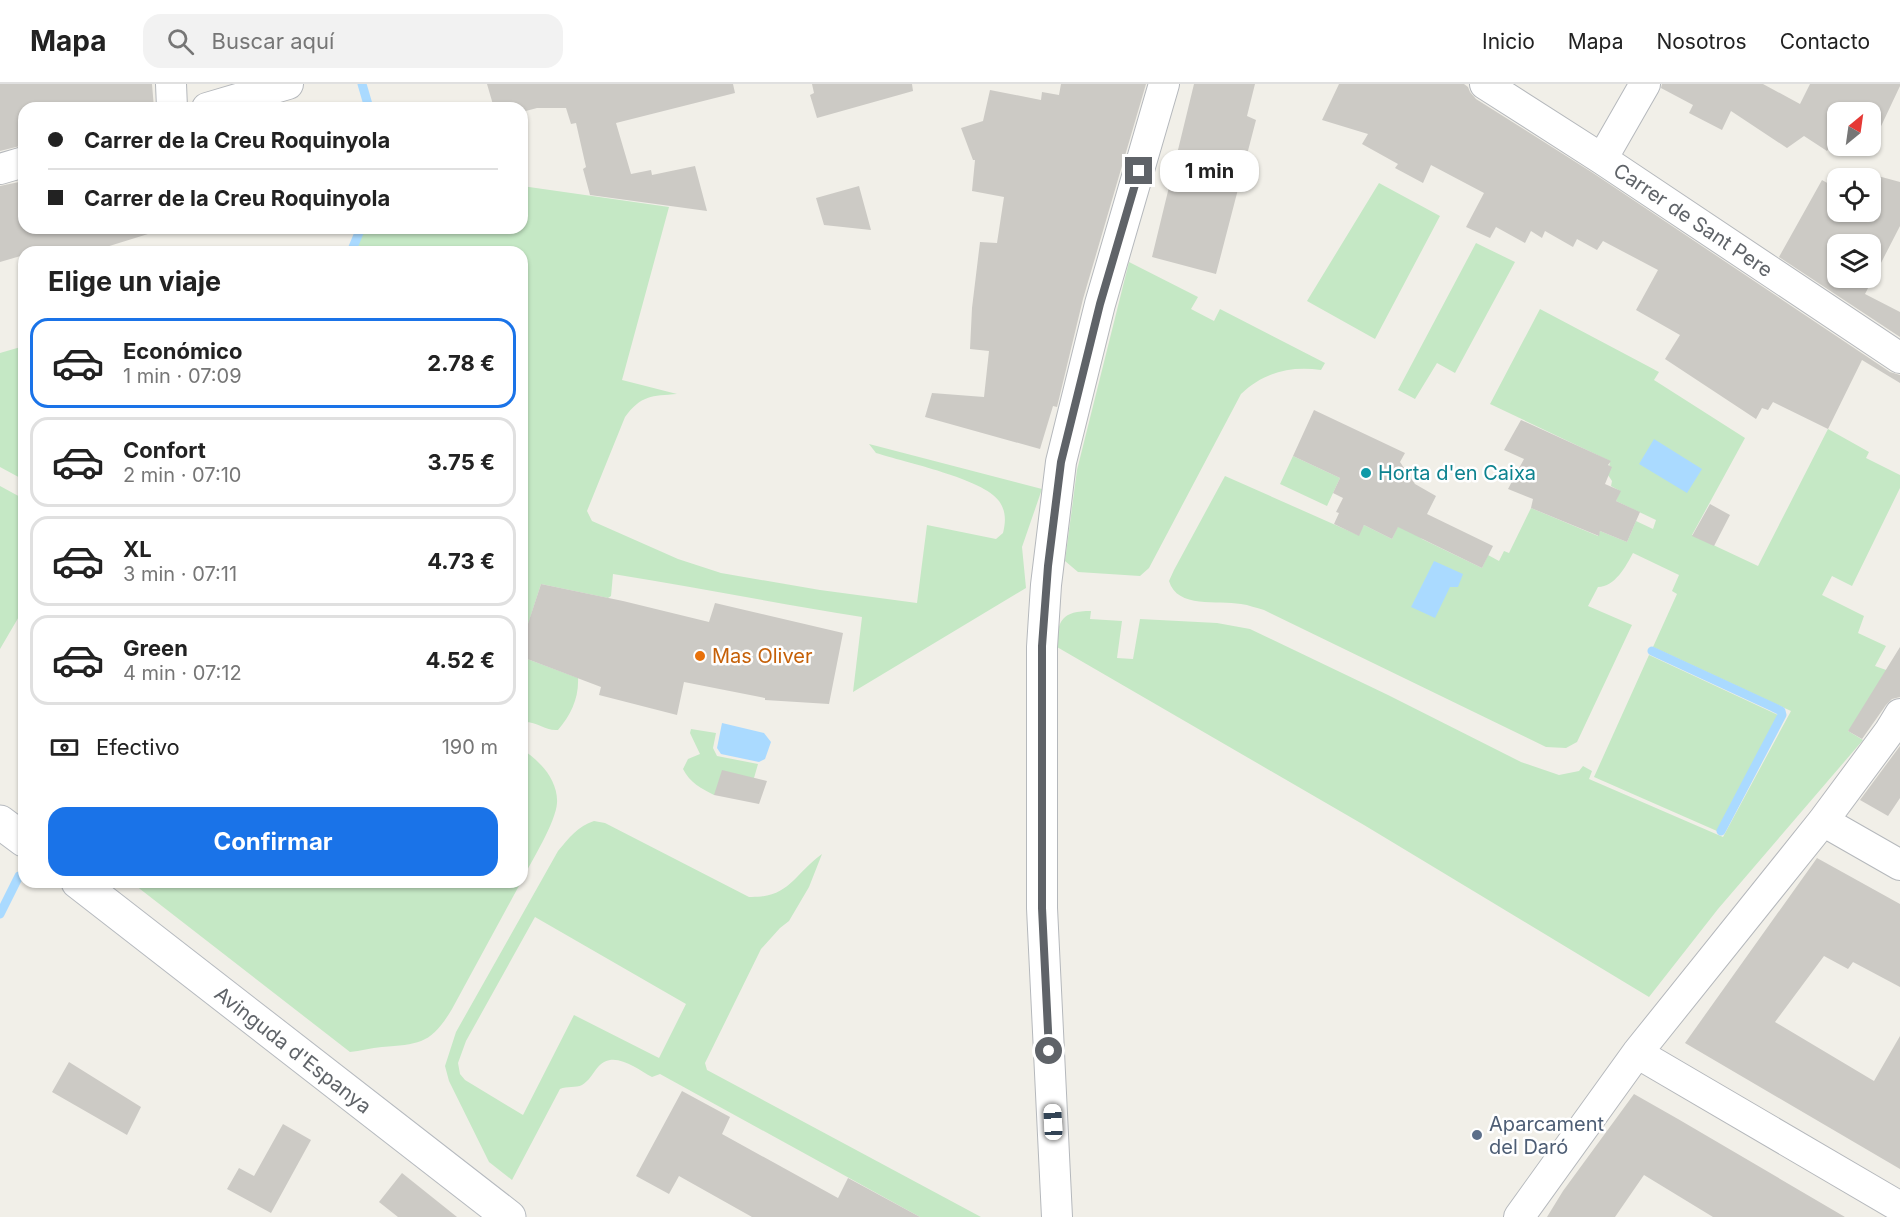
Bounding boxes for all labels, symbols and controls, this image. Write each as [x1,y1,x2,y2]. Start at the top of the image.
search box [143,14,563,68]
text: Mapa [30,24,107,58]
icon: search [164,25,197,58]
text: Buscar aquí [212,28,334,54]
text: Inicio [1482,29,1535,54]
text: Mapa [1568,29,1623,54]
text: Nosotros [1656,29,1747,54]
text: Contacto [1780,29,1870,54]
north arrow [1827,102,1881,156]
map controls [1827,102,1881,288]
text: Carrer de la Creu Roquinyola [84,127,390,153]
callout: 1 min [1160,150,1259,192]
route end [1125,157,1152,184]
street label: Carrer de Sant Pere [1609,158,1777,282]
text: 1 min [1185,159,1234,183]
button: locate [1827,168,1881,222]
text: Carrer de la Creu Roquinyola [84,185,390,211]
button: layers [1827,234,1881,288]
text: Elige un viaje [48,265,221,298]
icon: car [51,336,105,390]
text: Económico [123,338,242,364]
text: 2.78 € [427,350,495,376]
text: 1 min · 07:09 [123,364,242,388]
icon: car [51,435,105,489]
text: Confort [123,437,206,463]
text: 3.75 € [428,449,495,475]
place label: Horta d'en Caixa [1378,461,1536,485]
text: 2 min · 07:10 [123,463,241,487]
marker: Horta d'en Caixa [1359,466,1373,480]
icon: car [51,534,105,588]
text: XL [123,536,152,562]
text: 4.73 € [427,548,495,574]
text: 3 min · 07:11 [123,562,237,586]
icon: car [51,633,105,687]
text: Green [123,635,188,661]
place label: Mas Oliver [712,644,813,668]
text: 4.52 € [425,647,495,673]
marker: Mas Oliver [693,649,707,663]
text: 4 min · 07:12 [123,661,242,685]
icon: cash [48,731,81,764]
text: Efectivo [96,734,180,760]
text: 190 m [442,735,498,759]
button: Confirmar [48,807,498,876]
street label: Avinguda d'Espanya [210,981,376,1119]
route start [1035,1037,1062,1064]
car [1043,1104,1063,1140]
place label: Aparcament del Daró [1489,1112,1605,1159]
marker: Aparcament del Daró [1470,1128,1484,1142]

